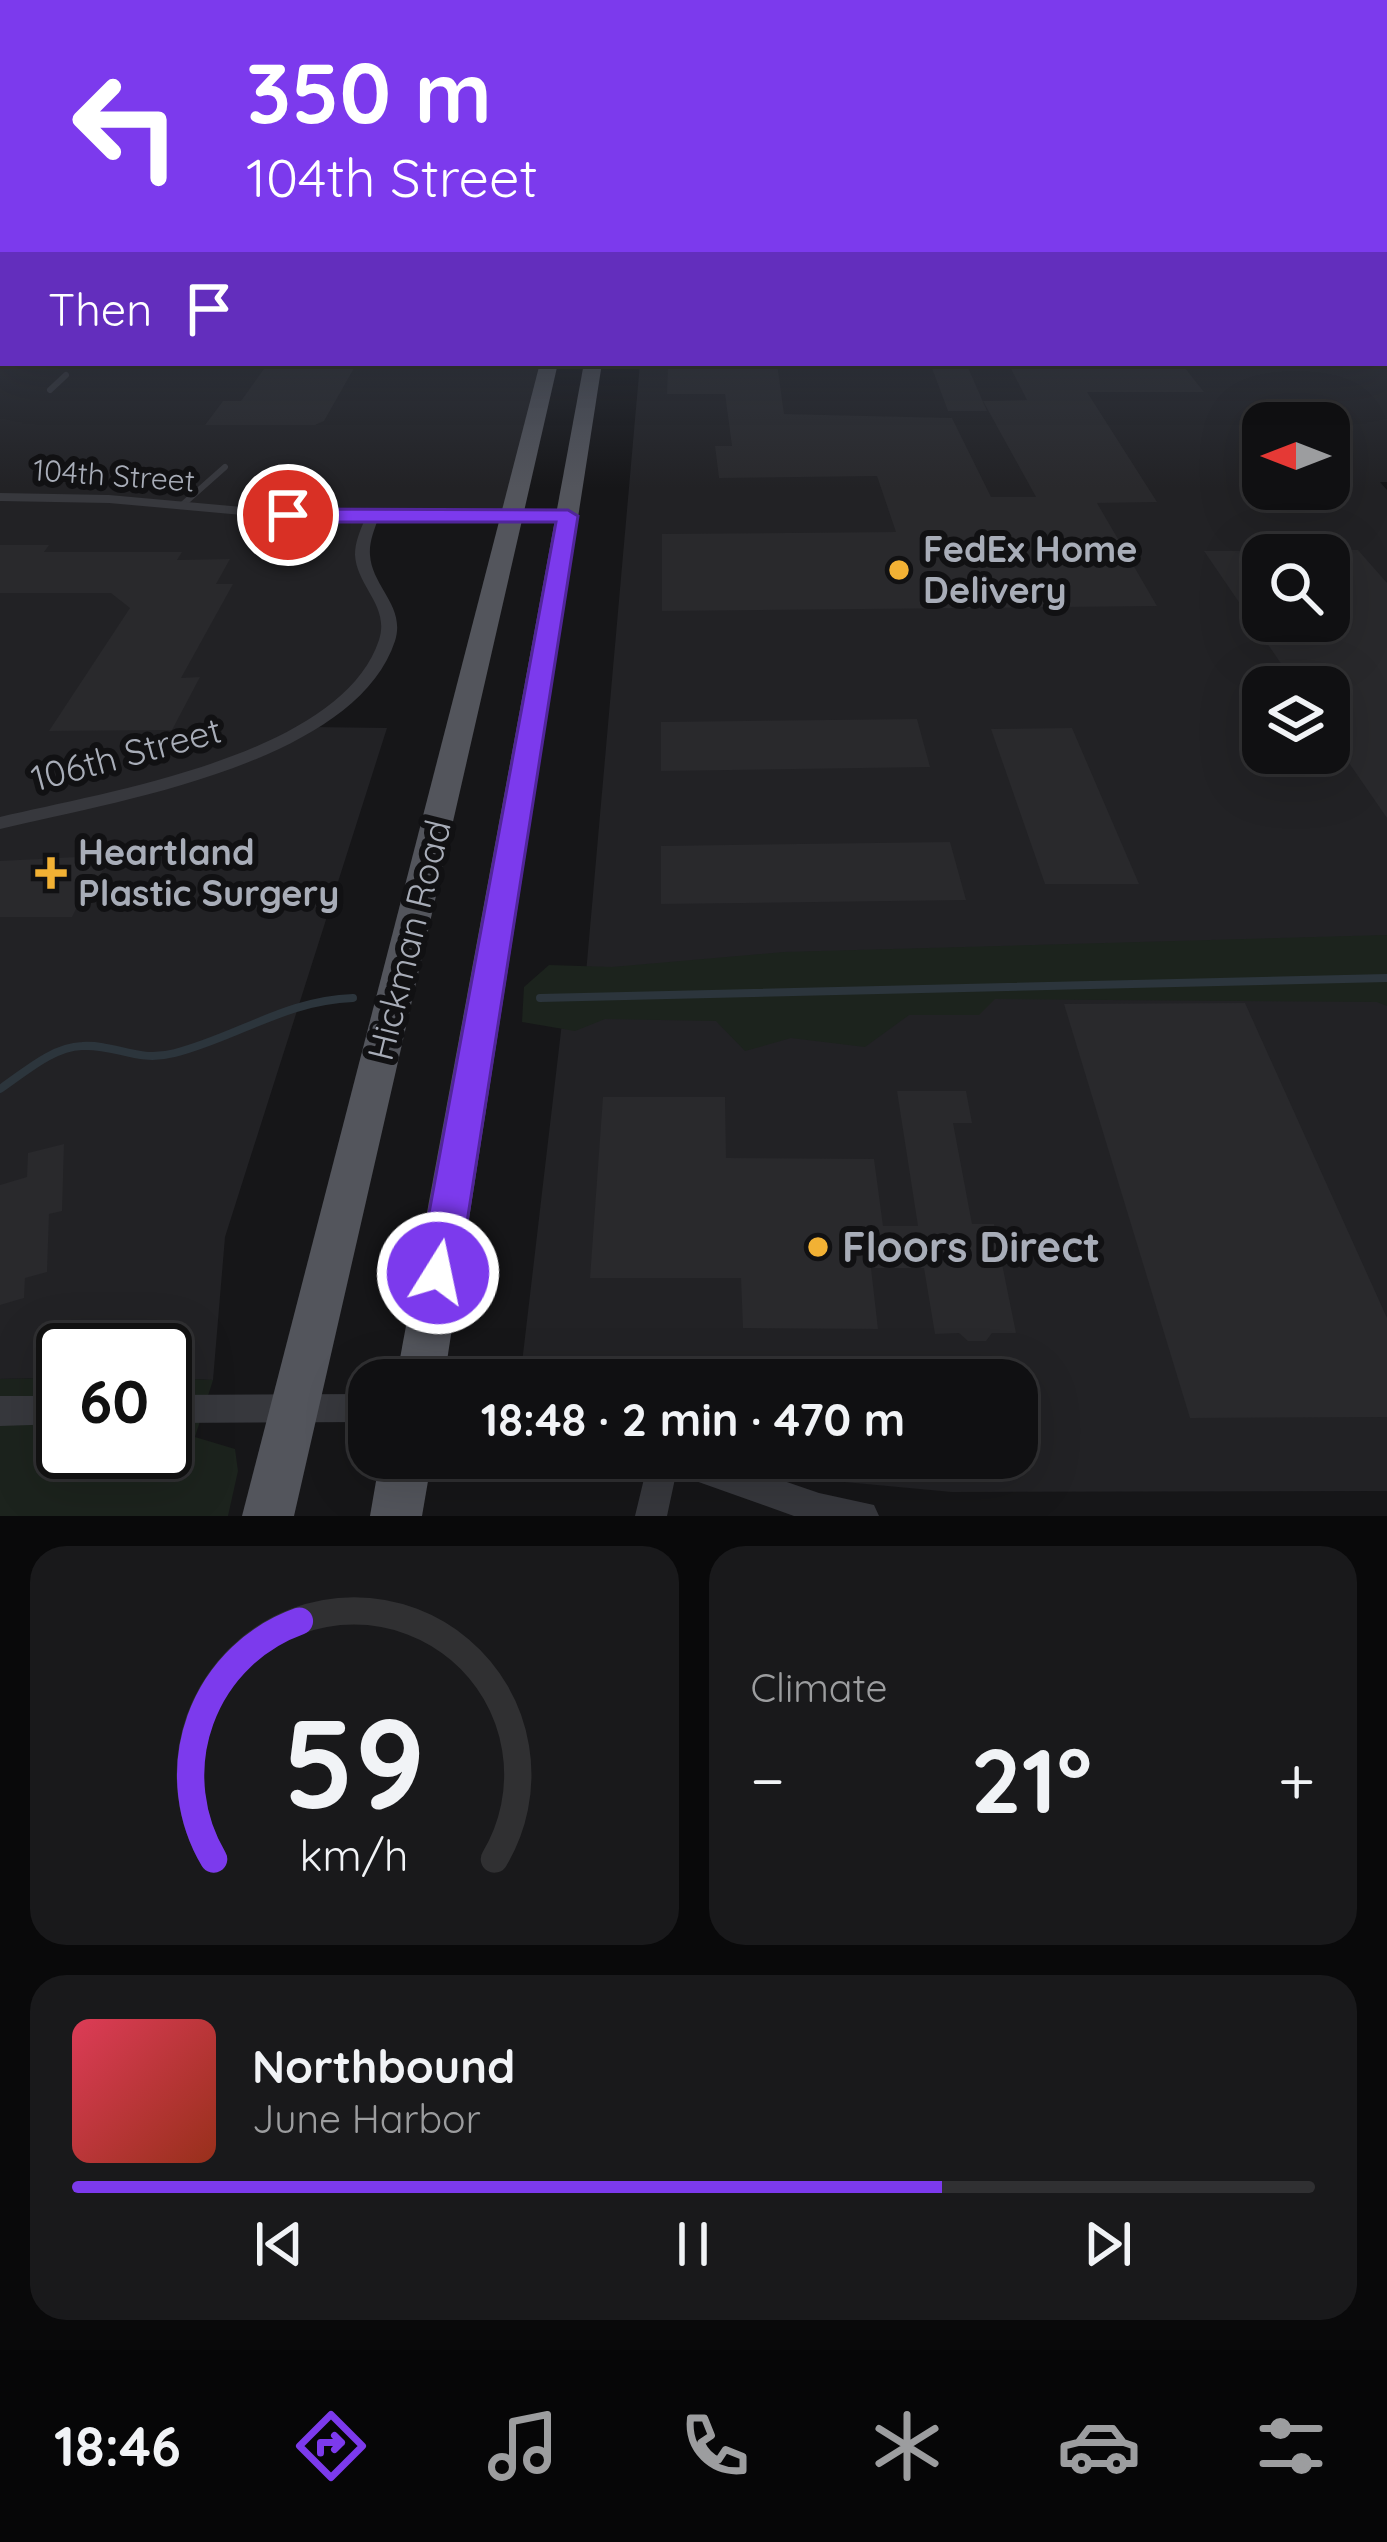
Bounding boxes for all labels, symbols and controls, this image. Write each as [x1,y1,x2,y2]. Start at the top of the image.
text: 350 m [246,39,492,144]
icon: left [48,48,204,204]
text: 104th Street [246,143,538,211]
icon: arrive [176,276,242,342]
text: Then [48,281,152,337]
north arrow [1242,402,1350,510]
map controls [1242,402,1350,774]
street label: 104th Street [32,450,196,500]
pin [237,464,339,566]
icon: arrive [255,482,321,548]
place label: FedEx Home Delivery [923,526,1138,612]
button: search [1242,534,1350,642]
marker: FedEx Home Delivery [886,557,912,583]
button: layers [1242,666,1350,774]
street label: 106th Street [26,707,226,800]
street label: Hickman Road [357,815,460,1065]
place label: Heartland Plastic Surgery [78,829,339,915]
marker: Heartland Plastic Surgery [35,857,67,889]
position arrow [375,1210,501,1336]
place label: Floors Direct [842,1220,1100,1273]
marker: Floors Direct [805,1234,831,1260]
speed limit sign: 60 [36,1323,192,1479]
text: 18:48 · 2 min · 470 m [481,1391,905,1447]
text: Climate [751,1663,888,1712]
text: 59 [283,1683,426,1839]
text: 21° [971,1723,1092,1836]
text: − [751,1738,785,1821]
text: + [1278,1738,1315,1821]
text: km/h [300,1827,409,1881]
text: Northbound [252,2038,515,2094]
text: June Harbor [252,2094,481,2143]
icon: previous [246,2211,312,2277]
icon: pause [660,2211,726,2277]
icon: next [1075,2211,1141,2277]
icon: directions [289,2404,373,2488]
icon: music [481,2404,565,2488]
icon: phone [673,2404,757,2488]
icon: climate [865,2404,949,2488]
icon: car [1057,2404,1141,2488]
icon: filters [1249,2404,1333,2488]
text: 18:46 [54,2412,181,2480]

